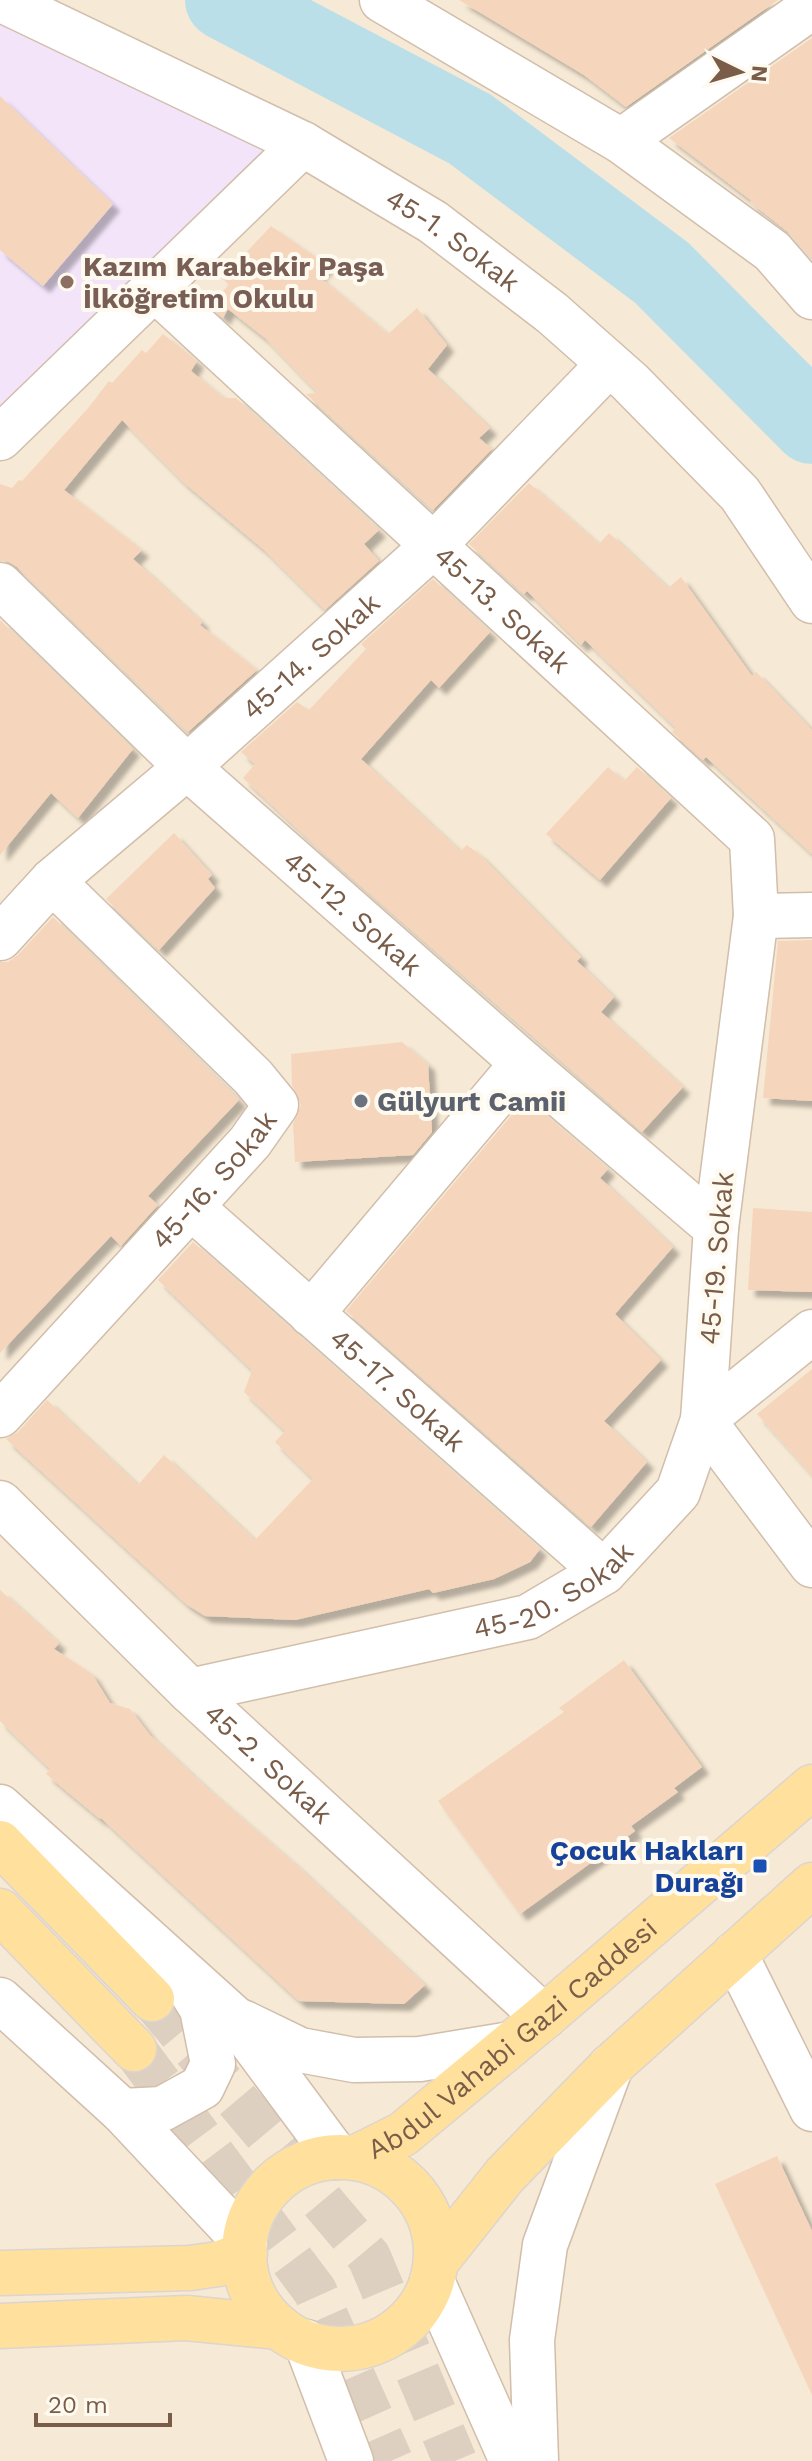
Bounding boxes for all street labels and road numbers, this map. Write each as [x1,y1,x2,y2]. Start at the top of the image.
street label: 45-1. Sokak [380,182,526,299]
street label: 45-13. Sokak [427,539,577,680]
street label: 45-14. Sokak [235,586,387,727]
street label: 45-12. Sokak [277,844,428,983]
street label: 45-16. Sokak [144,1104,284,1256]
street label: 45-19. Sokak [693,1170,741,1346]
street label: 45-17. Sokak [323,1322,472,1459]
street label: 45-20. Sokak [470,1535,640,1645]
street label: 45-2. Sokak [197,1697,339,1831]
street label: Abdul Vahabi Gazi Caddesi [362,1912,664,2166]

